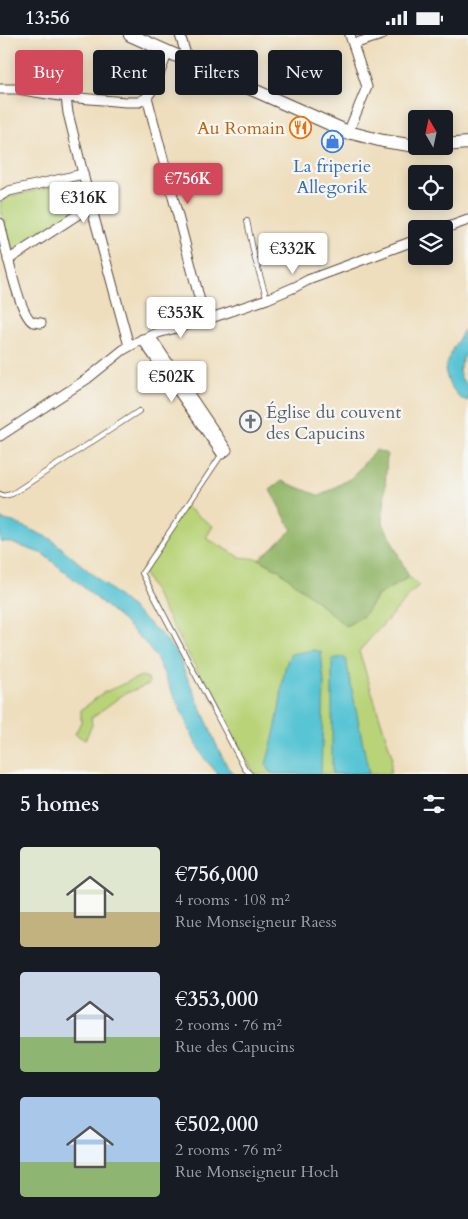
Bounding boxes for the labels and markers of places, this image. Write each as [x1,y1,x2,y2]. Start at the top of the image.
place label: Au Romain [197,116,286,141]
restaurant icon: Au Romain [289,116,313,140]
shop icon: La friperie Allegorik [320,129,344,153]
place label: La friperie Allegorik [293,154,371,200]
pin: €756K [153,163,223,205]
pin: €316K [49,181,119,224]
pin: €332K [258,233,328,275]
pin: €353K [146,297,216,339]
pin: €502K [137,361,207,403]
place label: Église du couvent des Capucins [266,400,401,446]
church icon: Église du couvent des Capucins [238,410,262,434]

